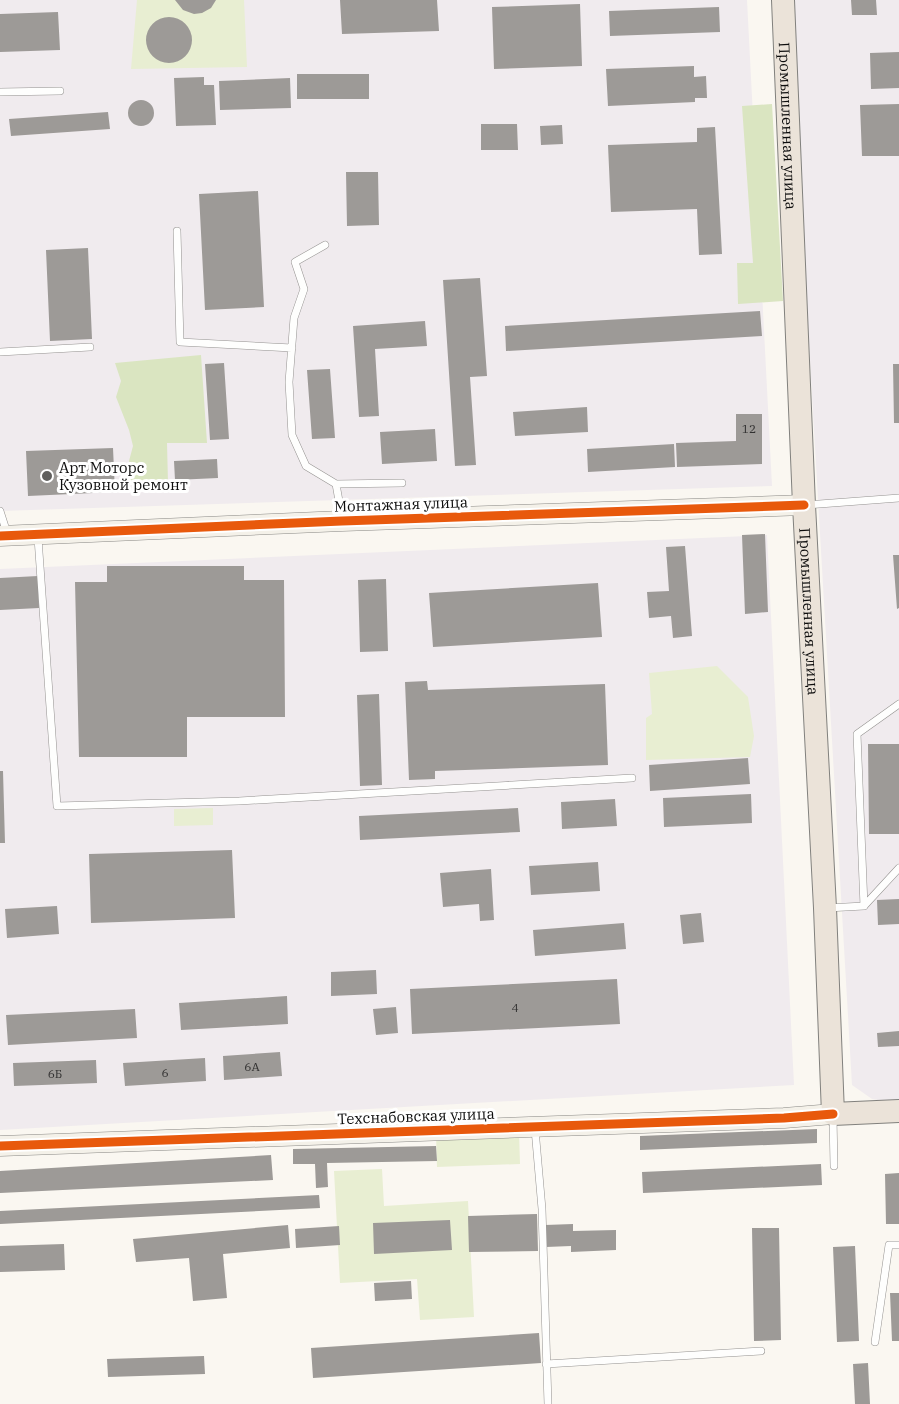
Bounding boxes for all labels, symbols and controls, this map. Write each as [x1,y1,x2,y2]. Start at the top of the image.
street label: Промышленная улица [775,42,801,210]
house number: 12 [742,421,756,436]
place label: Арт Моторс Кузовной ремонт [59,458,188,494]
marker: Арт Моторс Кузовной ремонт [40,469,54,483]
street label: Монтажная улица [334,492,468,516]
street label: Промышленная улица [796,527,823,696]
house number: 4 [511,1000,519,1015]
house number: 6А [244,1059,260,1074]
house number: 6 [161,1065,169,1080]
house number: 6Б [48,1066,62,1081]
street label: Техснабовская улица [337,1104,495,1128]

